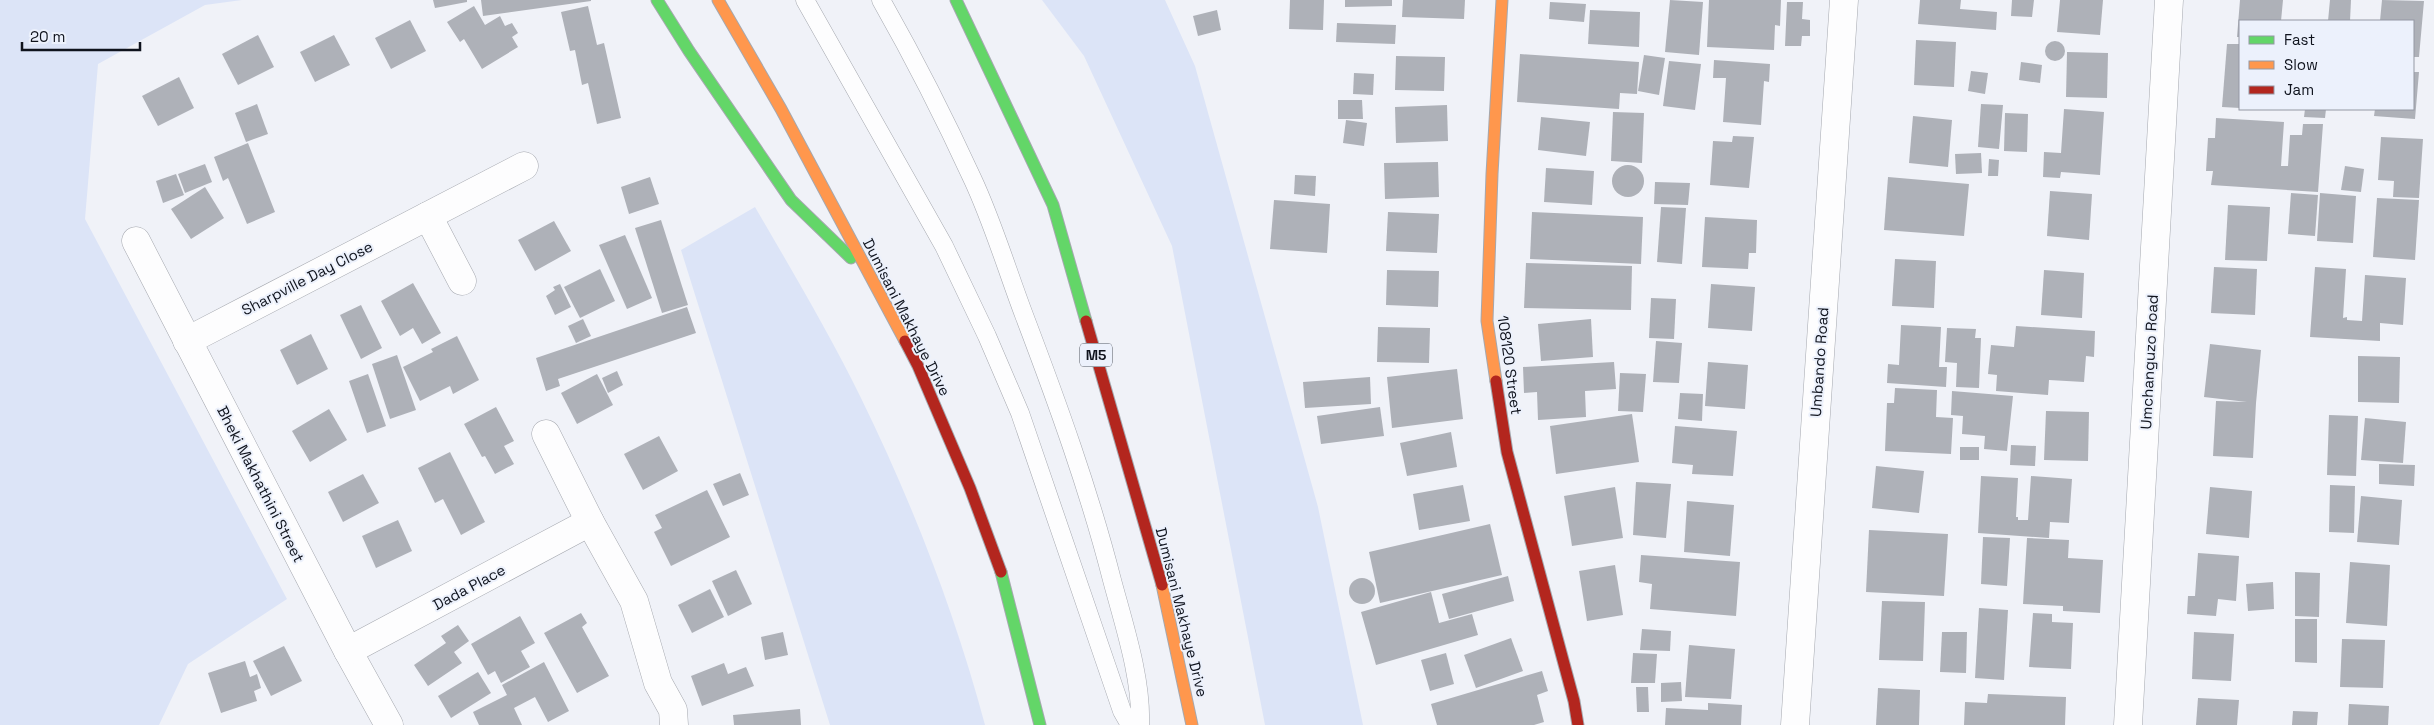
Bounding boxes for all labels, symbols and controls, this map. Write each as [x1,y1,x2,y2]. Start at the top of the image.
scale bar [22,20,140,52]
legend [2239,20,2414,110]
text: 20 m [30,27,65,46]
text: Fast [2284,30,2315,49]
text: Slow [2284,55,2318,74]
text: Jam [2284,80,2314,99]
street label: Dumisani Makhaye Drive [859,235,955,399]
street label: Sharpville Day Close [238,237,376,319]
street label: Umchanguzo Road [2136,294,2162,430]
street label: Umbando Road [1806,306,1832,418]
street label: 108120 Street [1494,314,1526,416]
road number: M5 [1080,344,1112,366]
street label: Bheki Makhathini Street [213,403,309,565]
street label: Dumisani Makhaye Drive [1152,525,1212,699]
street label: Dada Place [429,560,509,614]

